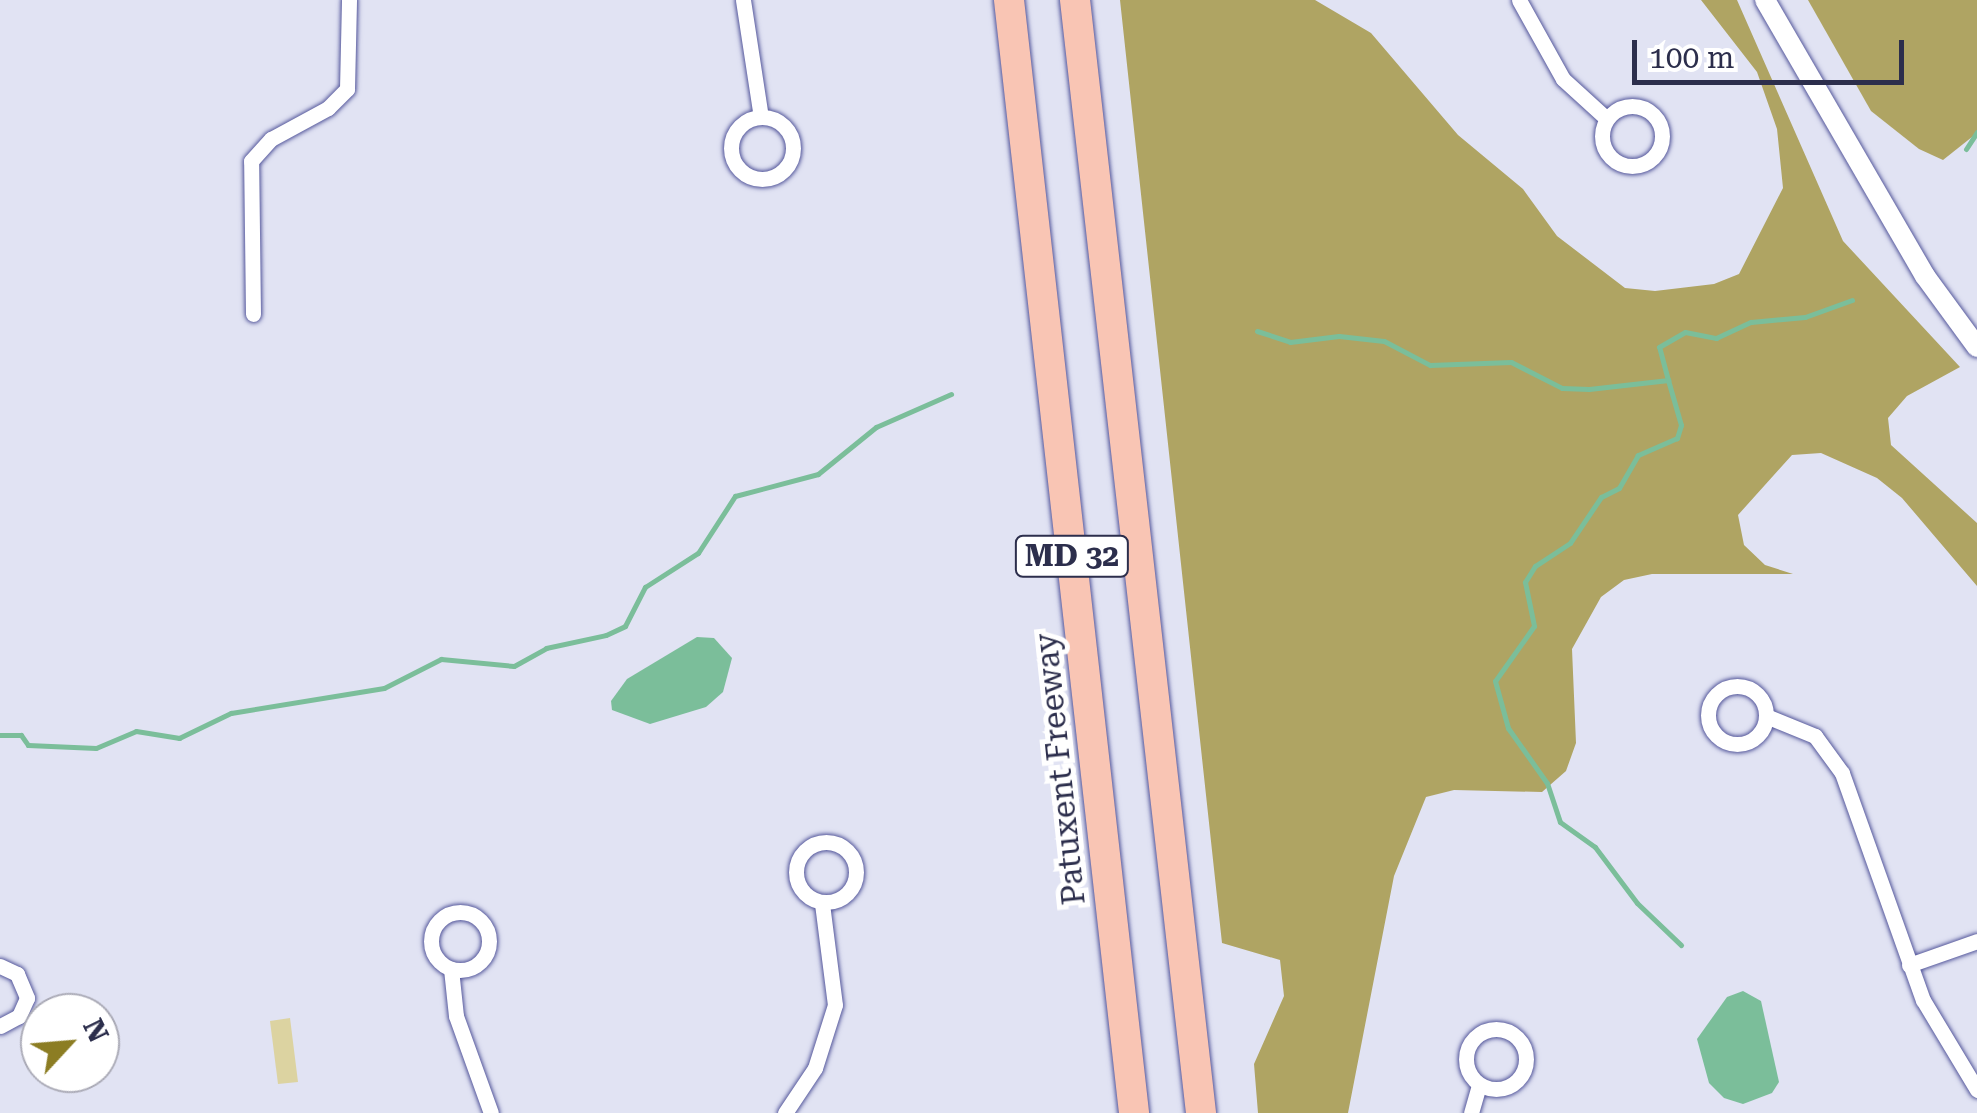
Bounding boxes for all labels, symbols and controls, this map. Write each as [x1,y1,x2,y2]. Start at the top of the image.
scale bar [1637,20,1910,82]
text: 100 m [1649,40,1734,75]
road number: MD 32 [1014,531,1130,581]
street label: Patuxent Freeway [1027,631,1093,907]
north arrow [20,993,120,1093]
text: N [76,1014,115,1047]

